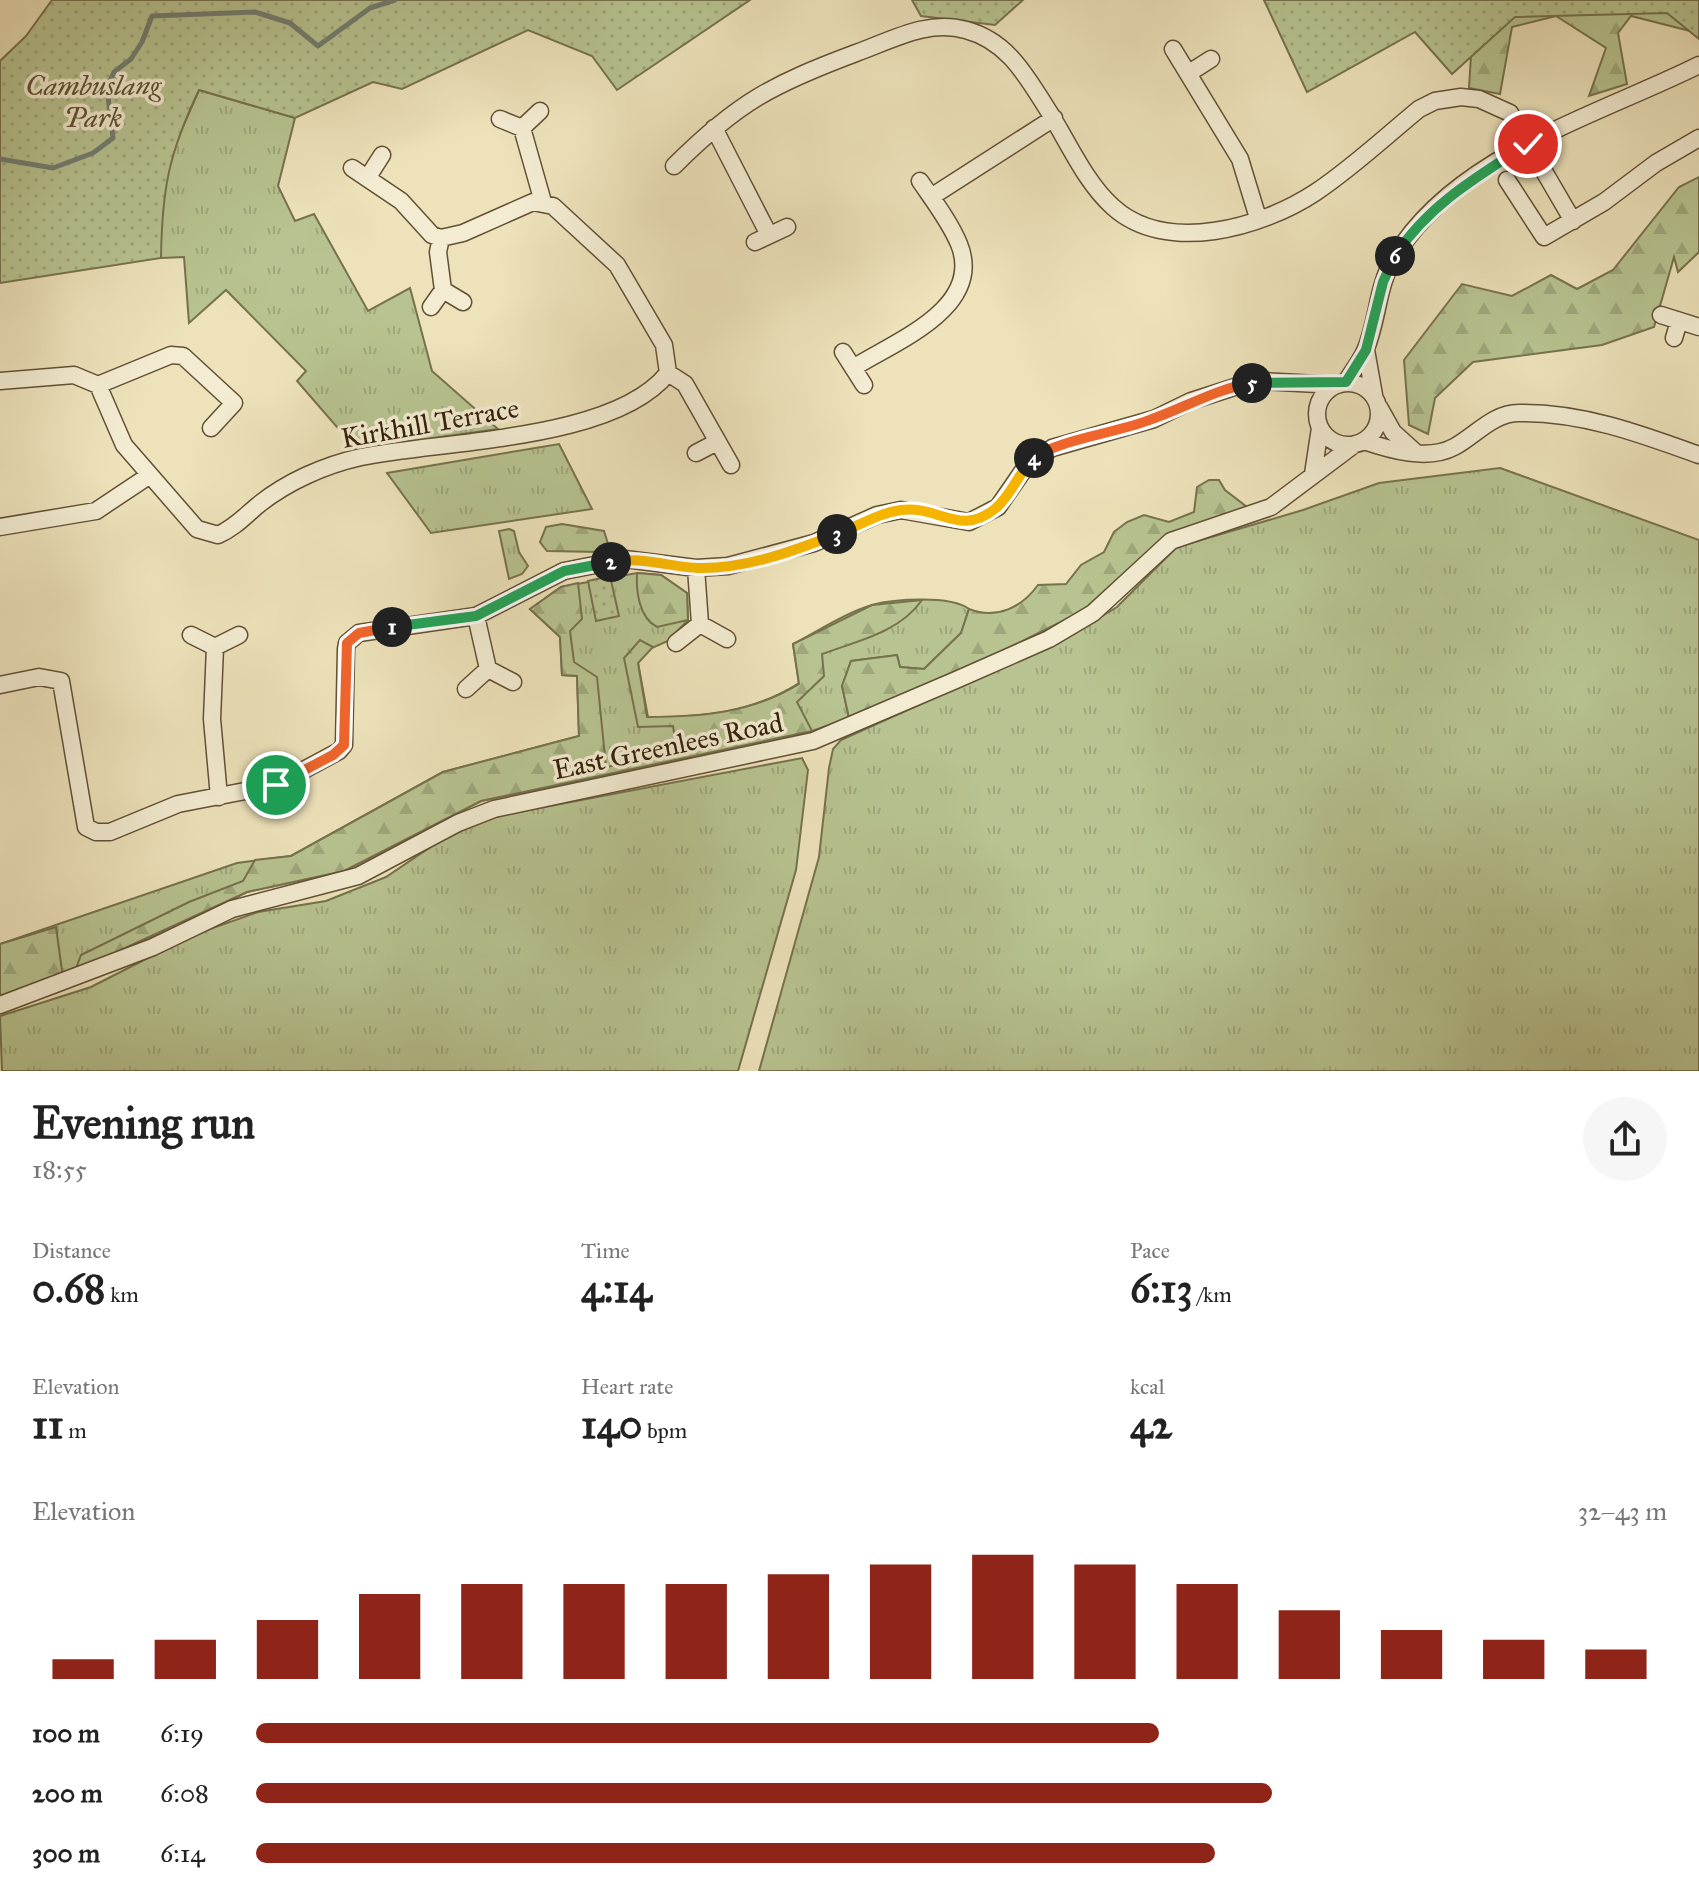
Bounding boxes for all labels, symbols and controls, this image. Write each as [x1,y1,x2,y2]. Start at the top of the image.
park label: Cambuslang Park [25,68,162,135]
pin [1494,110,1562,178]
icon: check [1506,122,1550,166]
pin: 6 [1375,236,1415,276]
text: 6 [1389,242,1401,269]
pin: 5 [1232,363,1272,403]
text: 5 [1247,369,1257,396]
street label: Kirkhill Terrace [338,390,522,456]
pin: 4 [1014,438,1054,478]
text: 4 [1028,444,1040,471]
pin: 3 [817,514,857,554]
text: 3 [833,520,841,547]
pin: 2 [591,542,631,582]
text: 2 [606,548,616,575]
pin: 1 [372,607,412,647]
text: 1 [388,613,396,640]
street label: East Greenlees Road [550,705,786,787]
pin [242,751,310,819]
icon: arrive [254,763,298,807]
text: Evening run [32,1096,255,1150]
button: share [1583,1097,1667,1181]
text: 18:55 [32,1153,87,1185]
text: Distance [32,1237,111,1264]
text: Time [581,1237,630,1264]
text: Pace [1130,1237,1170,1264]
text: 0.68 [32,1264,105,1313]
text: 4:14 [581,1264,651,1313]
text: 6:13 [1130,1264,1192,1313]
text: km [105,1281,139,1308]
text: /km [1192,1281,1232,1308]
text: Elevation [32,1373,119,1400]
text: Heart rate [581,1373,674,1400]
text: kcal [1130,1373,1165,1400]
text: 11 [32,1400,64,1449]
text: 140 [581,1400,642,1449]
text: 42 [1130,1400,1172,1449]
text: m [64,1417,87,1444]
text: bpm [642,1417,687,1444]
text: Elevation [32,1495,135,1527]
text: 32–43 m [1578,1495,1667,1527]
text: 100 m [32,1717,100,1749]
text: 6:19 [160,1717,204,1749]
text: 200 m [32,1777,103,1809]
text: 6:08 [160,1777,209,1809]
text: 300 m [32,1837,100,1869]
text: 6:14 [160,1837,205,1869]

